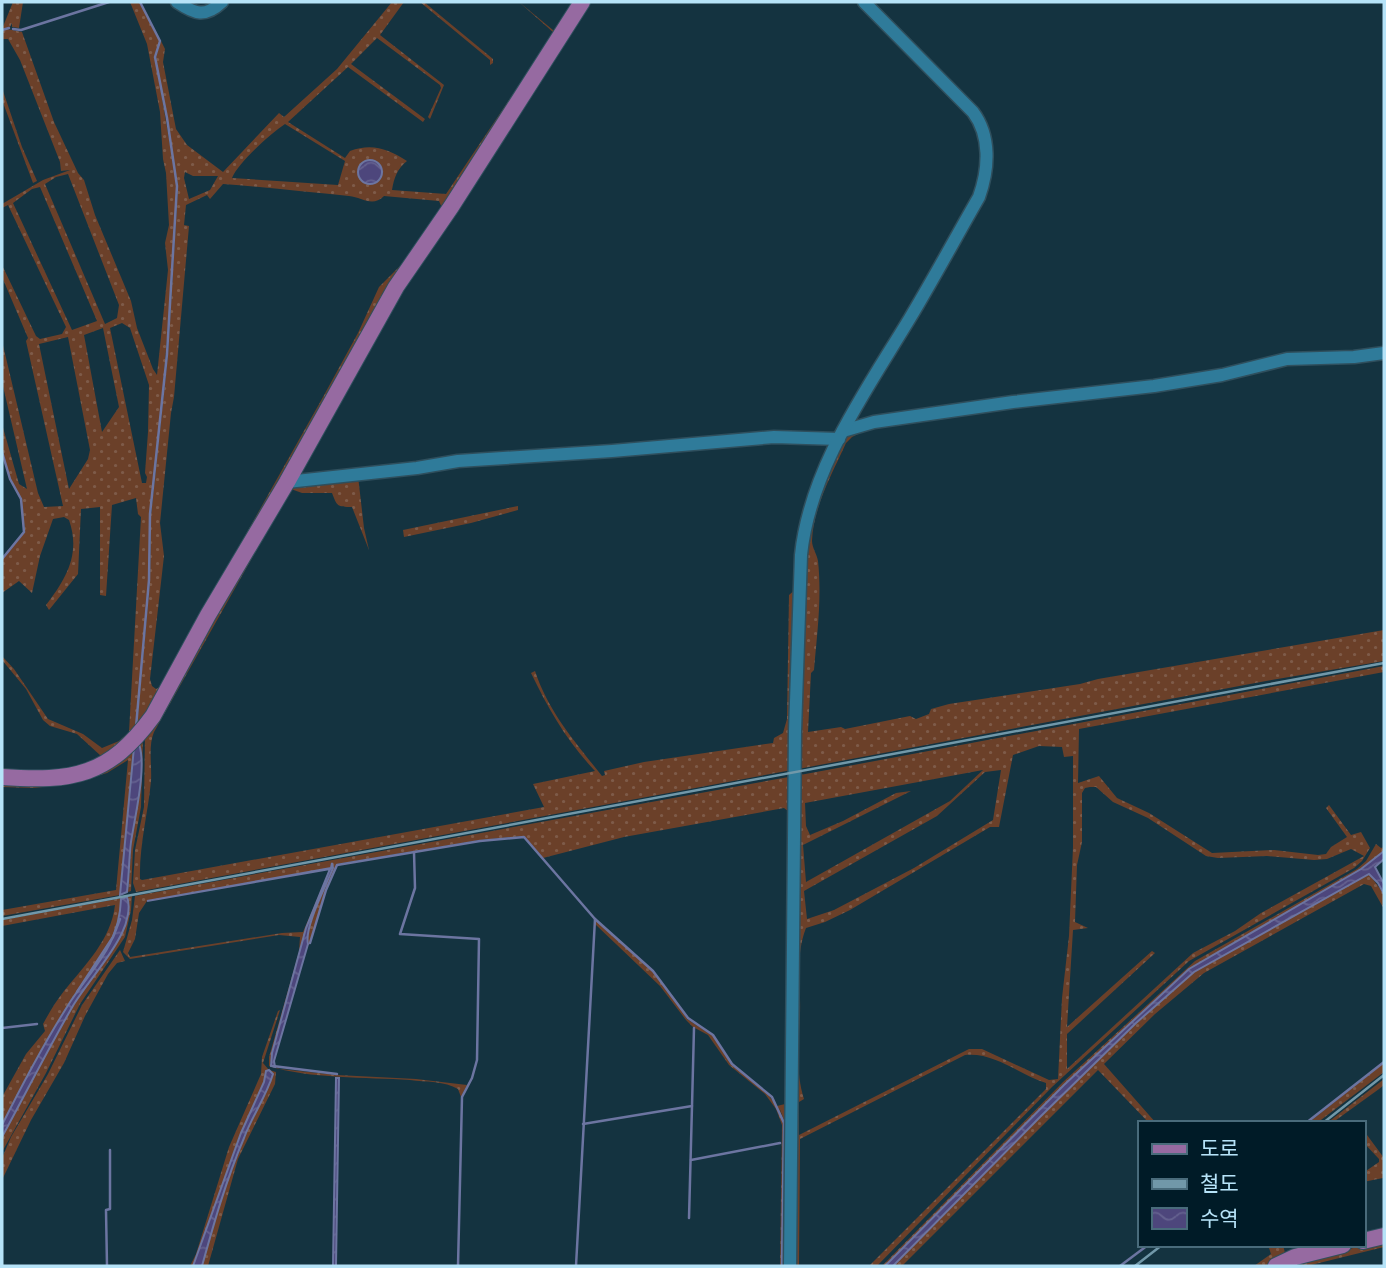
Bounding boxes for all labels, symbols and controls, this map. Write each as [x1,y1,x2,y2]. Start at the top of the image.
legend [1138,1121,1365,1247]
text: 도로 [1200,1135,1239,1161]
text: 철도 [1200,1170,1239,1196]
text: 수역 [1200,1205,1239,1231]

